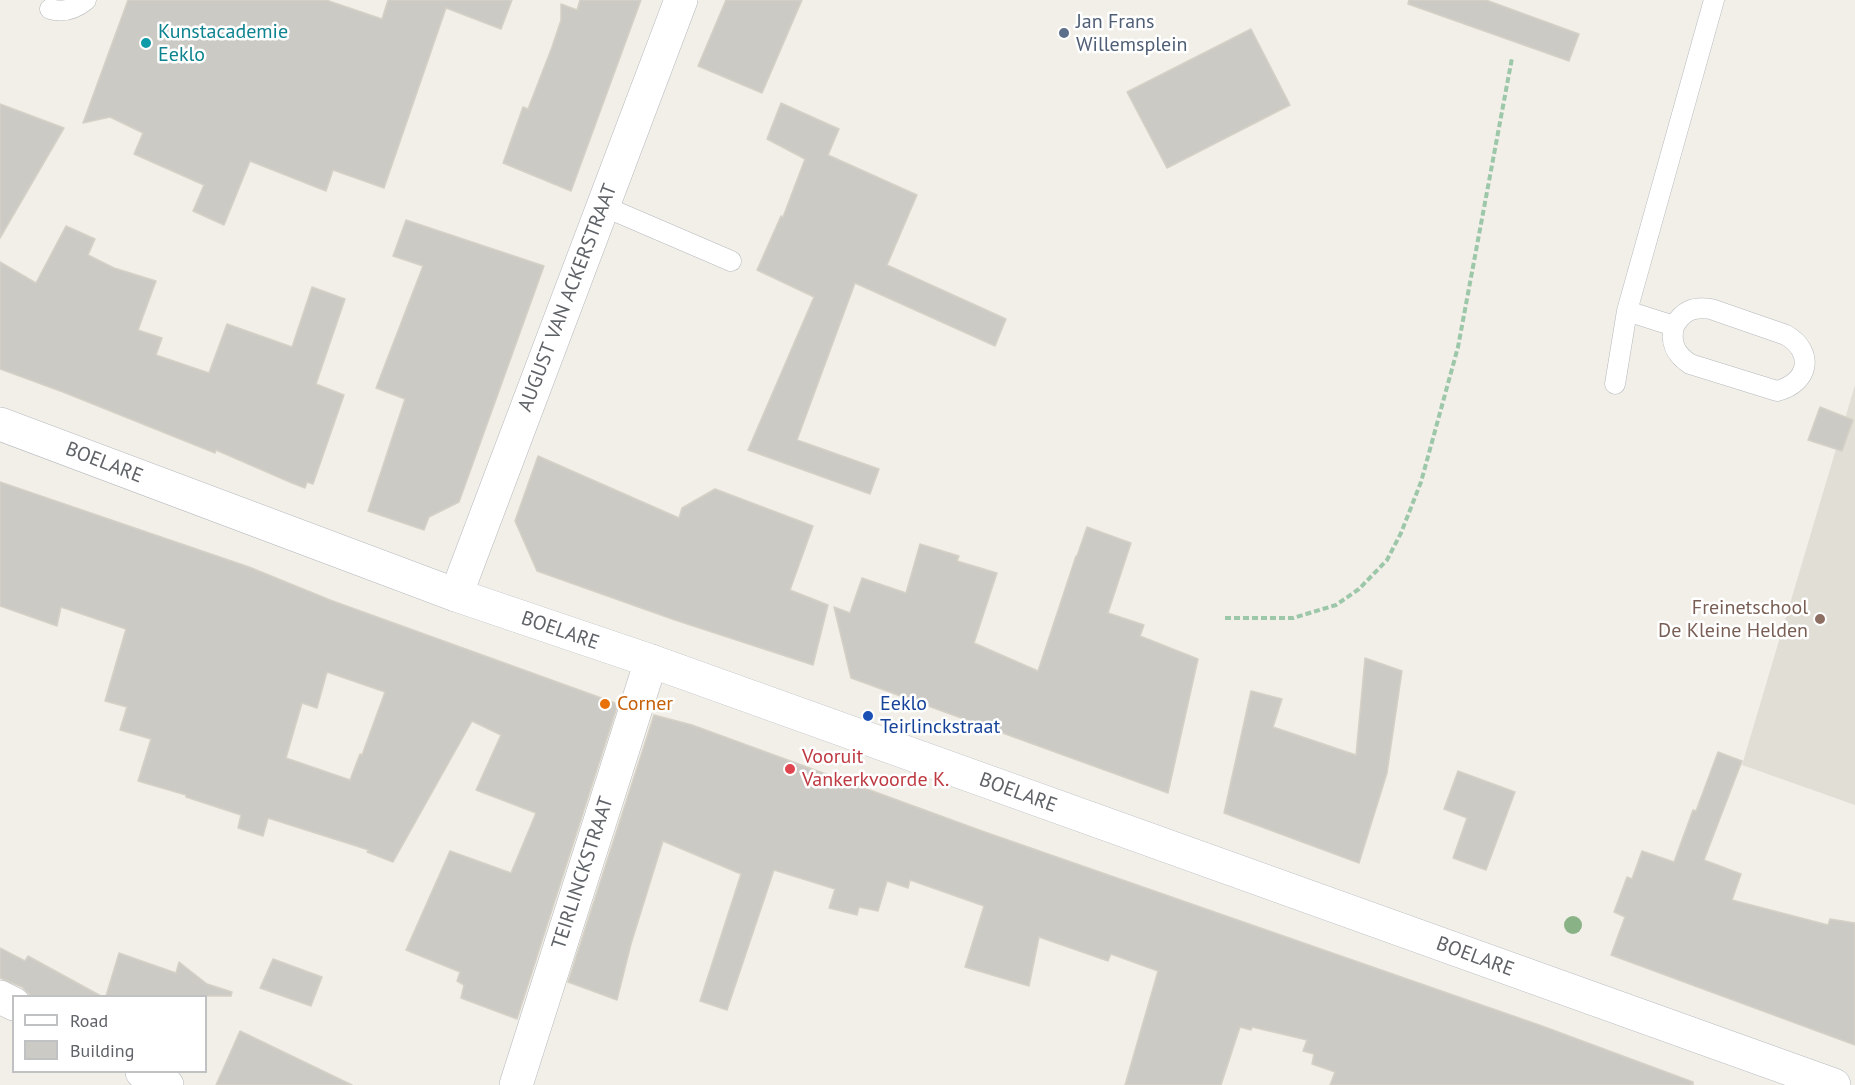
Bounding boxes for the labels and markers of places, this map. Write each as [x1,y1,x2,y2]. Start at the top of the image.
place label: Jan Frans Willemsplein [1076,10,1188,57]
place label: Kunstacademie Eeklo [158,20,288,67]
marker: Jan Frans Willemsplein [1057,26,1071,40]
marker: Kunstacademie Eeklo [139,36,153,50]
place label: Freinetschool De Kleine Helden [1658,596,1808,643]
marker: Freinetschool De Kleine Helden [1813,612,1827,626]
place label: Corner [617,692,673,716]
place label: Eeklo Teirlinckstraat [880,692,1000,739]
marker: Corner [598,697,612,711]
marker: Eeklo Teirlinckstraat [861,709,875,723]
place label: Vooruit Vankerkvoorde K. [802,745,949,792]
marker: Vooruit Vankerkvoorde K. [783,762,797,776]

